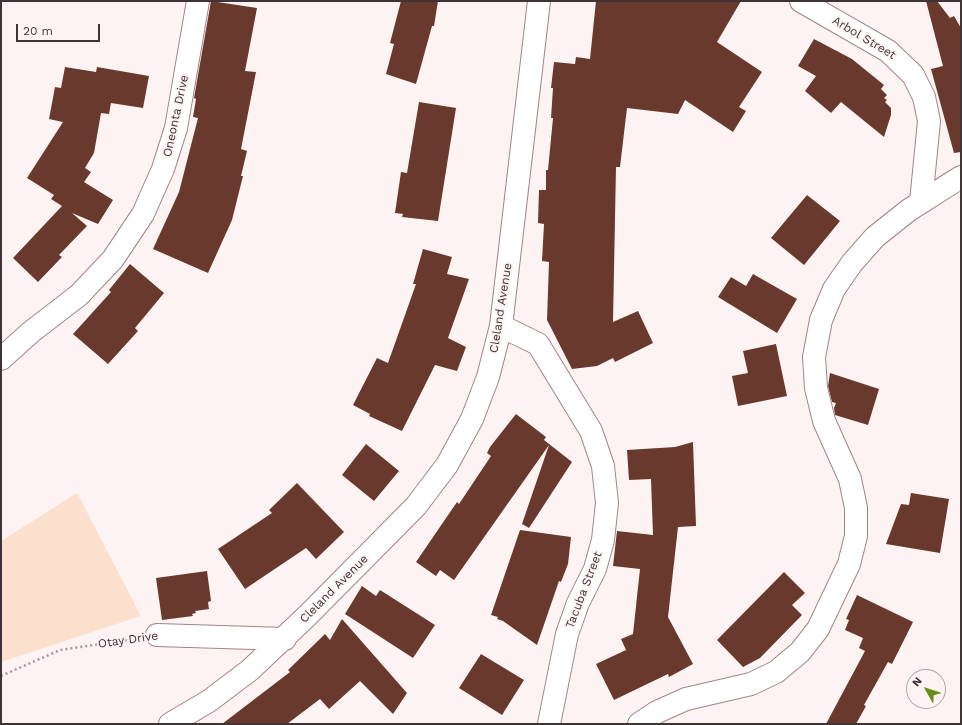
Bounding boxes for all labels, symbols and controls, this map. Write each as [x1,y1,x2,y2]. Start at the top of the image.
street label: Arbol Street [830,13,898,63]
scale bar [18,16,102,42]
text: 20 m [23,24,53,38]
street label: Oneonta Drive [160,74,192,158]
street label: Cleland Avenue [487,262,515,354]
street label: Tacuba Street [563,549,605,631]
street label: Cleland Avenue [297,552,371,626]
street label: Otay Drive [97,629,159,651]
north arrow [906,669,946,709]
text: N [909,675,925,689]

